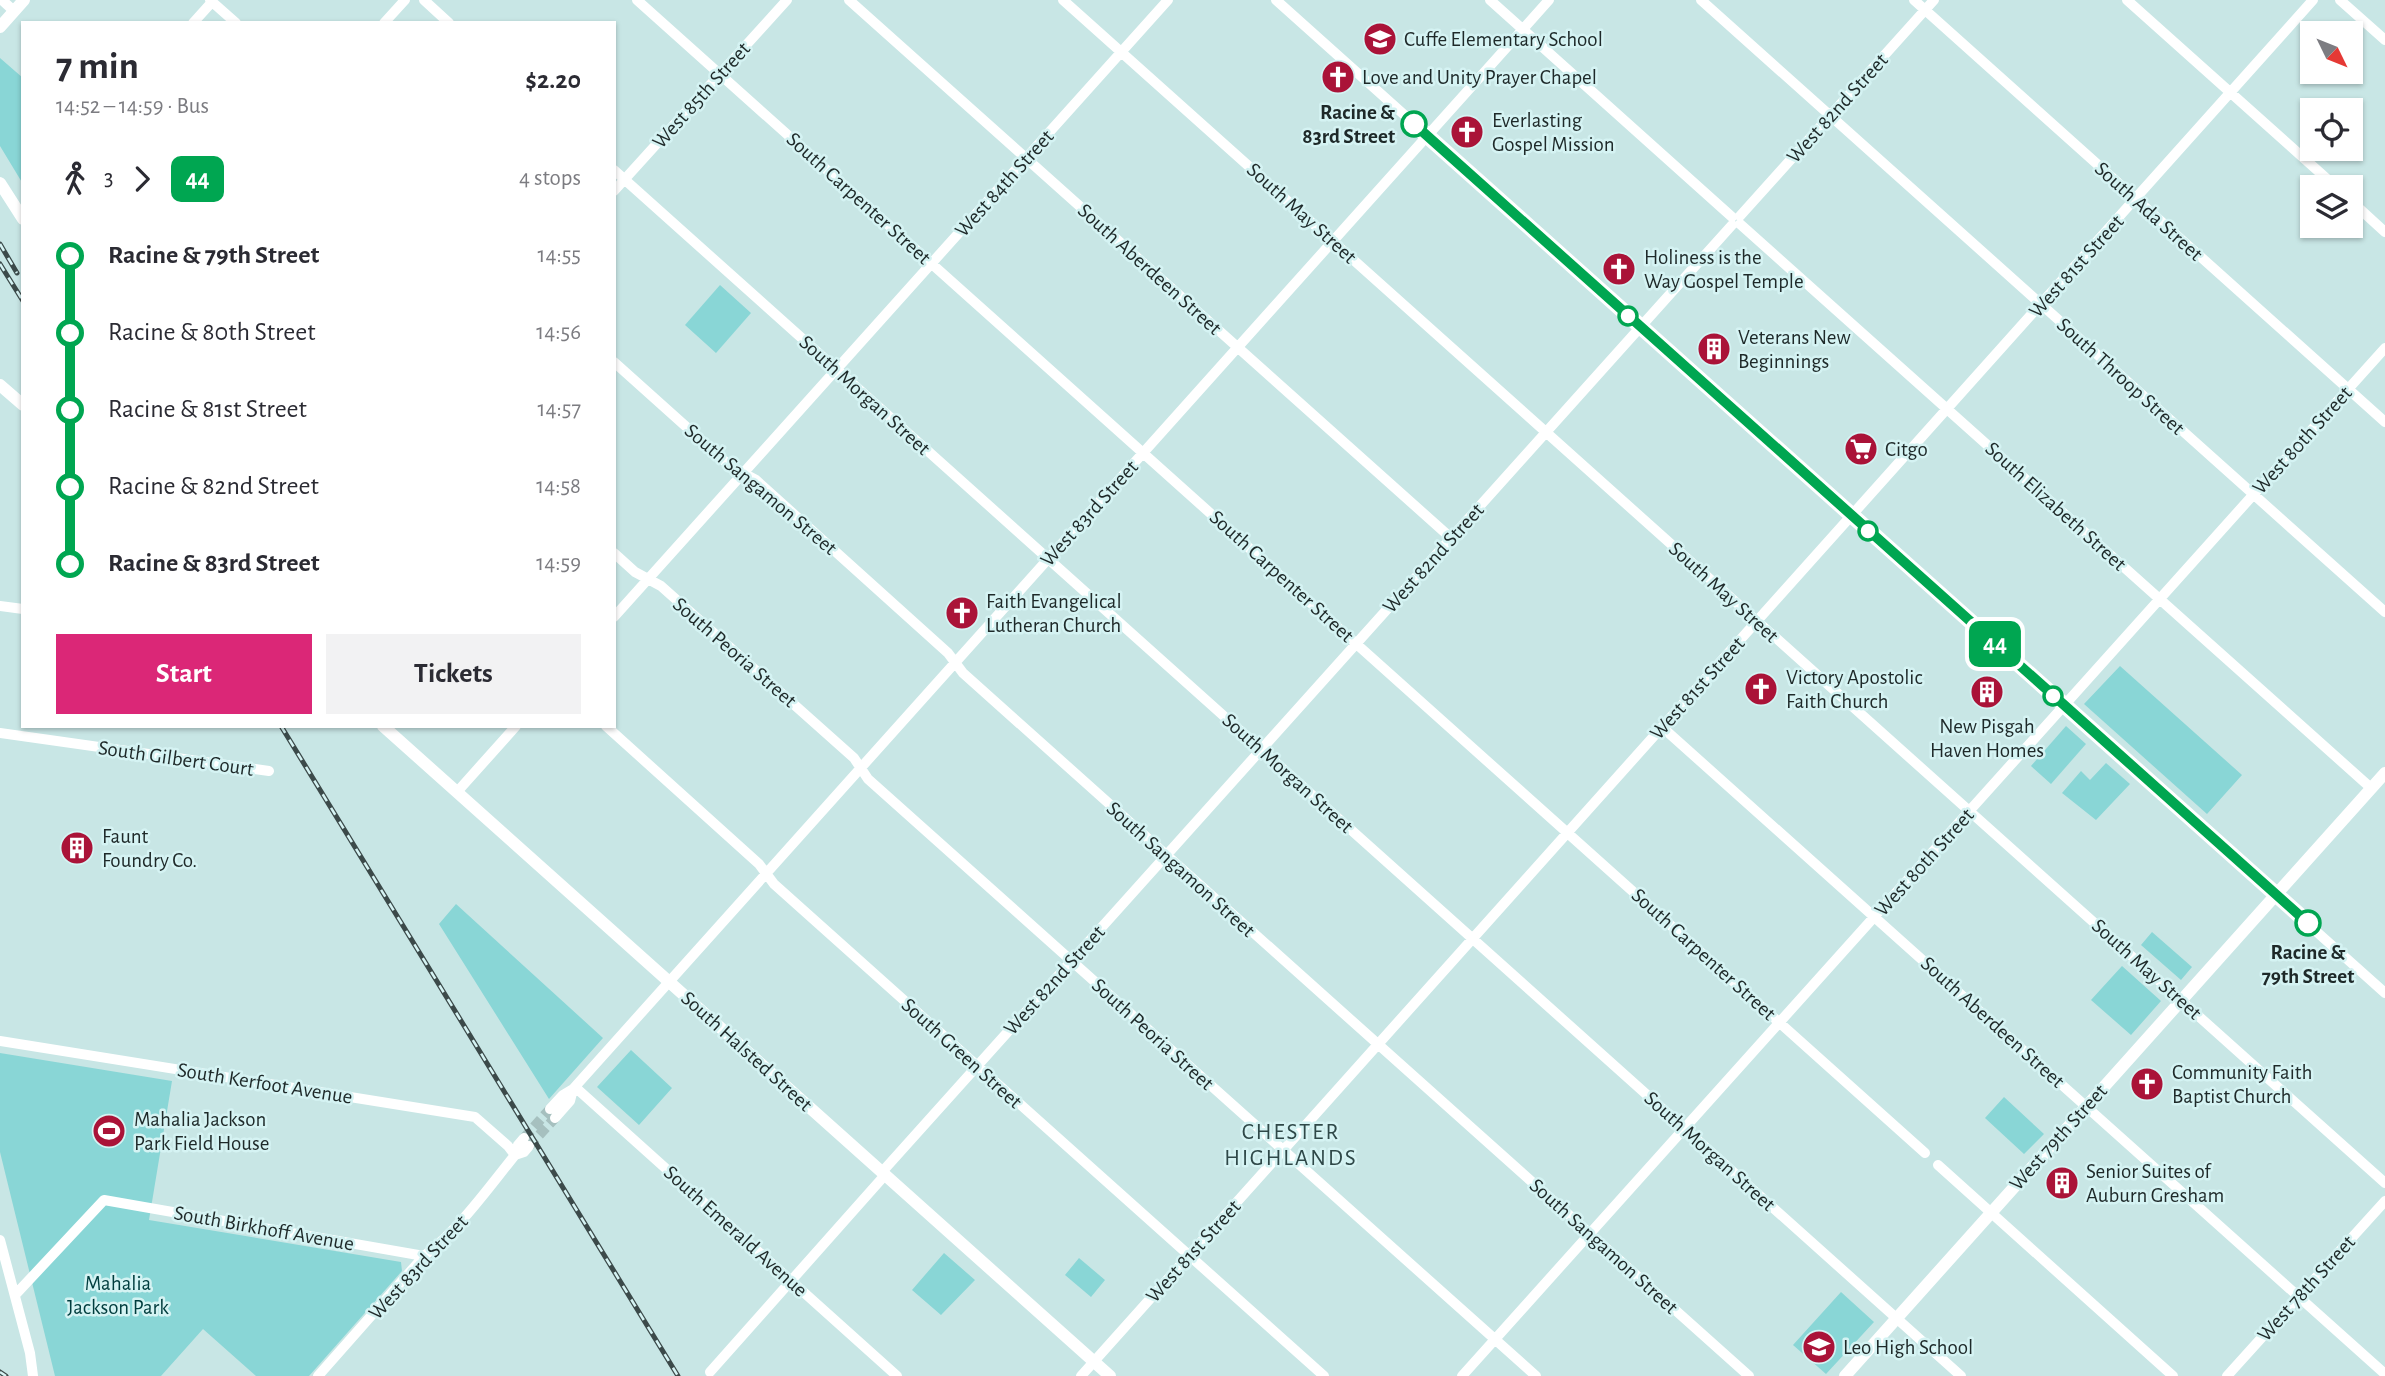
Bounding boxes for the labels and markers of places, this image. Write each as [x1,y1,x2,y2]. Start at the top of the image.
school or university icon: Cuffe Elementary School [1361,20,1399,58]
place label: Cuffe Elementary School [1404,29,1603,50]
church icon: Love and Unity Prayer Chapel [1319,58,1357,96]
place label: Love and Unity Prayer Chapel [1362,67,1597,88]
place label: Racine & 83rd Street [1302,102,1395,147]
place label: Everlasting Gospel Mission [1492,110,1615,155]
marker: Racine & 83rd Street [1401,111,1427,137]
church icon: Everlasting Gospel Mission [1448,113,1486,151]
place label: Holiness is the Way Gospel Temple [1644,247,1804,292]
church icon: Holiness is the Way Gospel Temple [1600,250,1638,288]
unlabelled marker [1618,306,1638,326]
place label: Veterans New Beginnings [1738,327,1851,372]
building icon: Veterans New Beginnings [1695,330,1733,368]
supermarket icon: Citgo [1842,430,1880,468]
place label: Citgo [1885,439,1928,460]
unlabelled marker [1858,521,1878,541]
place label: Faith Evangelical Lutheran Church [986,591,1122,636]
church icon: Faith Evangelical Lutheran Church [943,594,981,632]
place label: Victory Apostolic Faith Church [1786,667,1923,712]
church icon: Victory Apostolic Faith Church [1742,670,1780,708]
building icon: New Pisgah Haven Homes [1968,673,2006,711]
unlabelled marker [2043,686,2063,706]
place label: New Pisgah Haven Homes [1930,716,2044,761]
place label: Faunt Foundry Co. [102,826,197,871]
building icon: Faunt Foundry Co. [58,829,96,867]
marker: Racine & 79th Street [2295,910,2321,936]
place label: Racine & 79th Street [2262,942,2354,987]
place label: Community Faith Baptist Church [2172,1062,2312,1107]
church icon: Community Faith Baptist Church [2128,1065,2166,1103]
place label: Mahalia Jackson Park Field House [134,1109,270,1154]
sports icon: Mahalia Jackson Park Field House [90,1112,128,1150]
place label: Senior Suites of Auburn Gresham [2086,1161,2224,1206]
building icon: Senior Suites of Auburn Gresham [2043,1164,2081,1202]
school or university icon: Leo High School [1800,1328,1838,1366]
place label: Leo High School [1843,1337,1973,1358]

